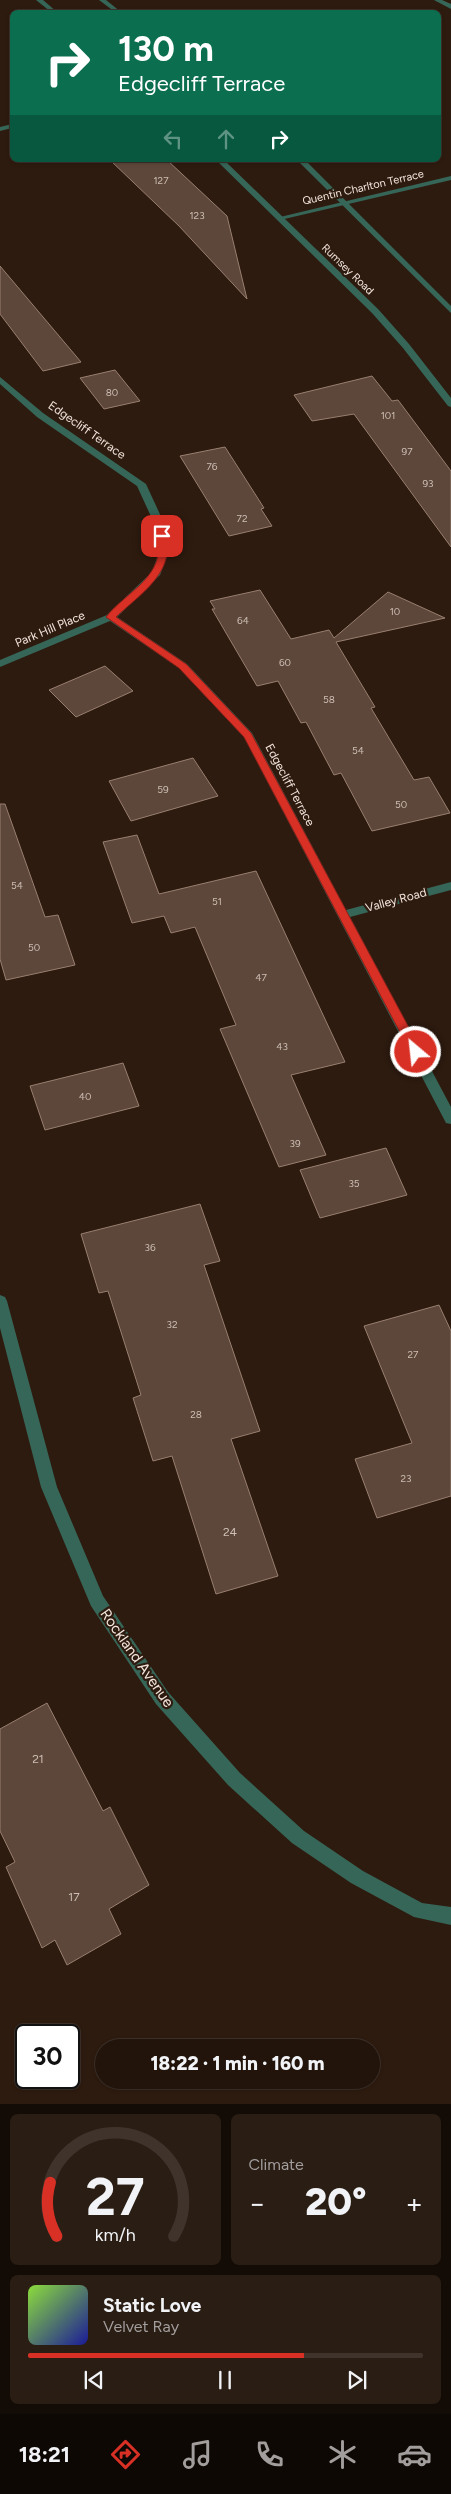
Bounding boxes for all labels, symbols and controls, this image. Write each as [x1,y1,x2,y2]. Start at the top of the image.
text: 130 m [118,28,214,70]
icon: right [35,30,100,95]
text: Edgecliff Terrace [118,70,285,97]
icon: left [159,125,187,153]
icon: ahead [212,125,240,153]
icon: right [265,125,293,153]
street label: Quentin Charlton Terrace [301,167,425,208]
house number: 127 [153,174,169,187]
house number: 123 [189,209,205,222]
street label: Rumsey Road [319,241,376,297]
house number: 80 [106,386,118,399]
street label: Edgecliff Terrace [46,398,129,462]
house number: 101 [381,409,395,422]
house number: 97 [401,445,413,458]
house number: 76 [206,460,218,473]
house number: 93 [422,477,434,490]
house number: 72 [237,512,247,525]
pin [141,515,183,557]
icon: arrive [148,522,176,550]
house number: 10 [390,605,400,618]
street label: Park Hill Place [13,608,87,650]
house number: 64 [237,614,249,627]
house number: 60 [279,656,291,669]
house number: 58 [323,693,335,706]
street label: Edgecliff Terrace [262,741,318,829]
house number: 54 [352,744,364,757]
house number: 59 [157,783,169,796]
house number: 50 [395,798,407,811]
house number: 54 [11,879,23,892]
street label: Valley Road [364,885,428,915]
house number: 51 [212,895,222,908]
house number: 50 [28,941,40,954]
house number: 47 [255,971,267,984]
position arrow [389,1025,441,1077]
house number: 43 [276,1040,288,1053]
house number: 40 [79,1090,91,1103]
house number: 39 [289,1137,301,1150]
house number: 35 [348,1177,360,1190]
house number: 36 [144,1241,156,1254]
house number: 32 [166,1318,178,1331]
house number: 27 [408,1348,419,1361]
house number: 28 [190,1408,202,1421]
house number: 23 [400,1472,412,1485]
house number: 24 [223,1525,238,1539]
street label: Rockland Avenue [96,1605,178,1711]
house number: 21 [32,1752,44,1766]
house number: 17 [68,1890,80,1904]
speed limit sign: 30 [15,2024,80,2089]
text: 18:22 · 1 min · 160 m [150,2052,325,2075]
text: Climate [249,2155,304,2174]
text: 27 [86,2166,145,2228]
text: 20° [305,2179,367,2225]
text: − [249,2186,266,2220]
text: + [406,2186,423,2220]
text: km/h [95,2224,136,2245]
text: Static Love [103,2294,201,2317]
text: Velvet Ray [103,2317,179,2336]
icon: previous [80,2366,108,2394]
icon: pause [211,2366,239,2394]
icon: next [343,2366,371,2394]
icon: directions [108,2437,143,2472]
icon: music [180,2437,215,2472]
icon: phone [252,2437,287,2472]
icon: climate [325,2437,360,2472]
icon: car [397,2437,432,2472]
text: 18:21 [19,2441,70,2468]

